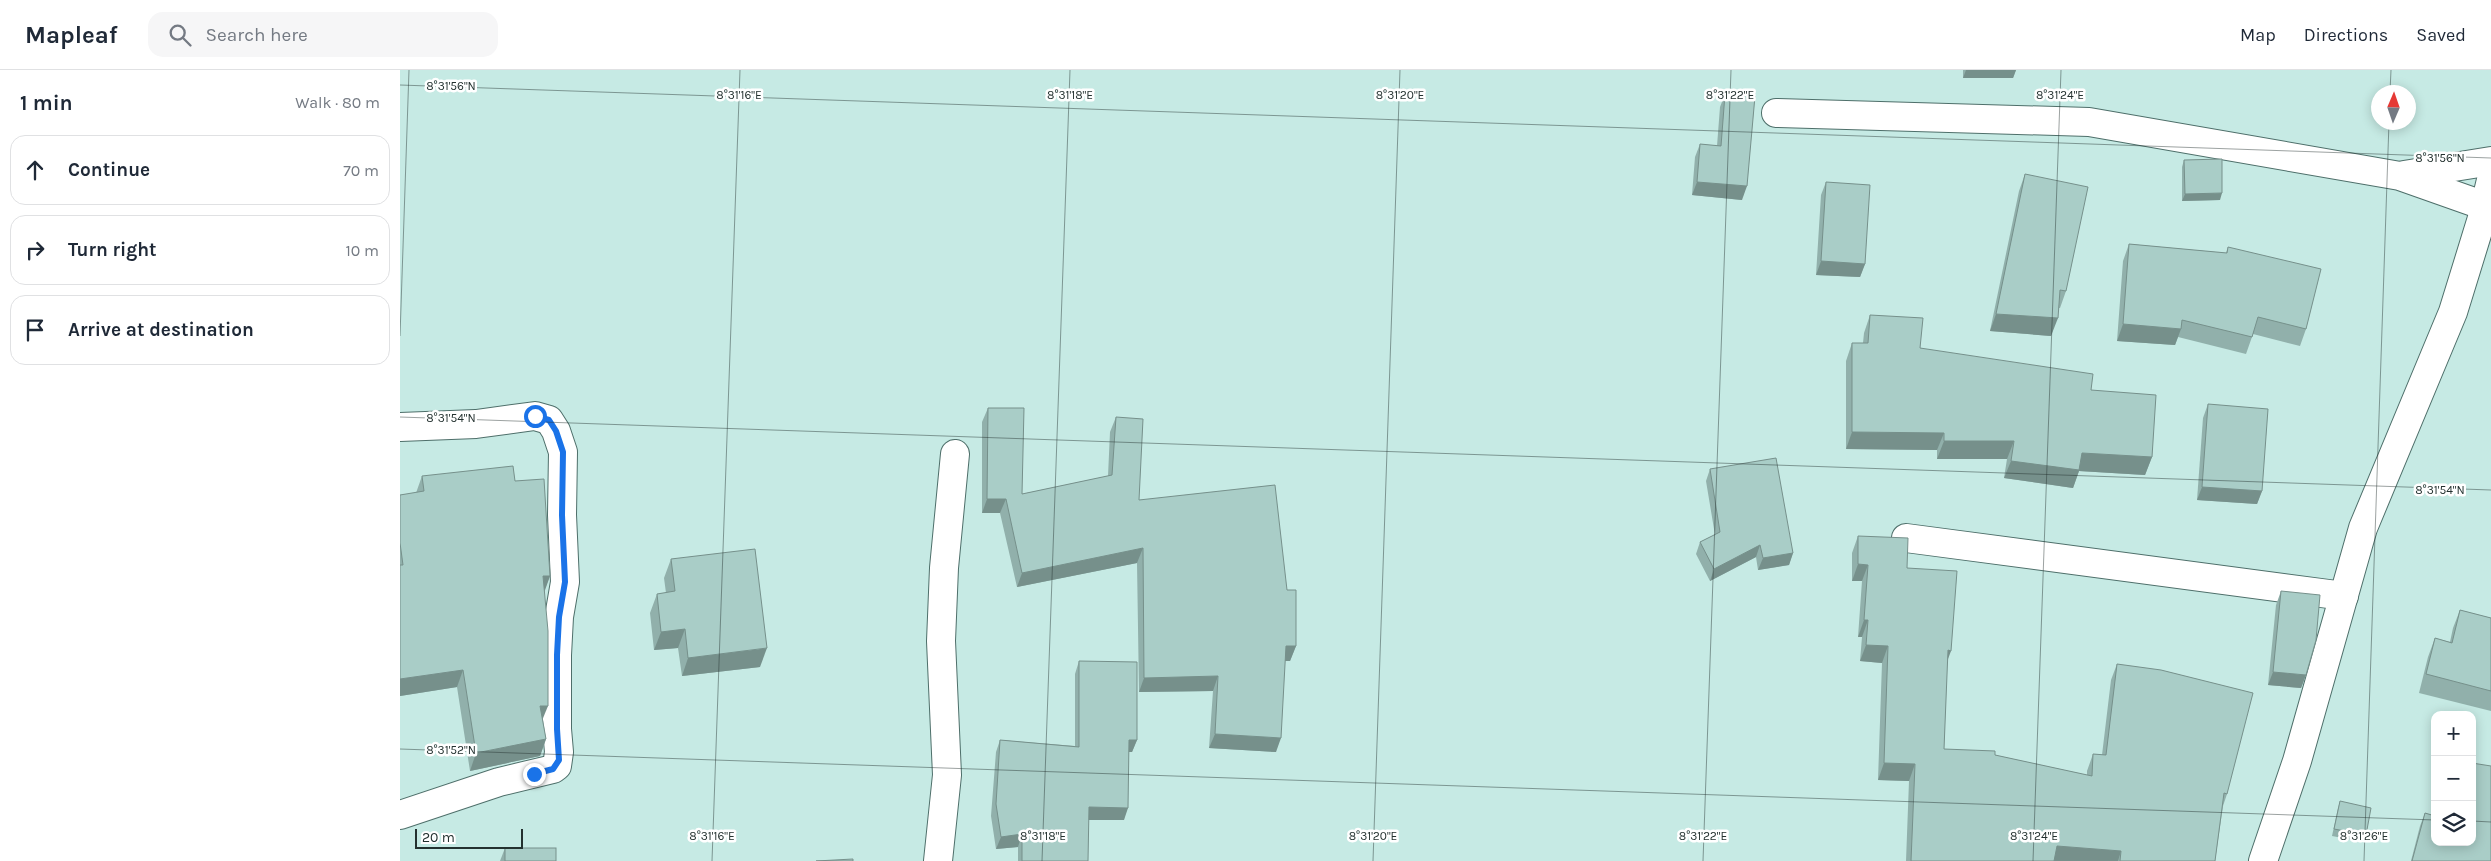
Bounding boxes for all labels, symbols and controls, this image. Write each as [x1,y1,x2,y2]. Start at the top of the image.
search box [148,12,498,57]
text: Mapleaf [25,21,118,49]
icon: search [166,21,194,49]
text: Search here [206,24,308,46]
text: Map [2240,24,2276,46]
text: Directions [2304,24,2388,46]
text: Saved [2416,24,2466,46]
text: 8°31'56"N [426,79,476,93]
north arrow [2371,85,2416,130]
text: 8°31'16"E [716,88,762,102]
text: 8°31'18"E [1047,88,1093,102]
text: 8°31'20"E [1376,88,1424,102]
text: 8°31'22"E [1706,88,1754,102]
text: 8°31'24"E [2036,88,2084,102]
text: 1 min [20,91,73,115]
text: Walk · 80 m [295,93,380,112]
text: 8°31'56"N [2415,151,2465,165]
icon: ahead [21,156,49,184]
text: Continue [68,159,150,181]
text: 70 m [343,161,379,180]
icon: right [21,236,49,264]
text: Turn right [68,239,157,261]
text: 10 m [345,241,379,260]
icon: arrive [21,316,49,344]
text: Arrive at destination [68,319,254,341]
route start [524,405,547,428]
text: 8°31'54"N [426,411,476,425]
text: 8°31'54"N [2415,483,2465,497]
map controls [2431,711,2476,846]
button: + [2431,711,2476,756]
text: 8°31'52"N [426,743,476,757]
button: − [2431,756,2476,801]
route end [523,763,546,786]
button: layers [2431,801,2476,846]
scale bar [415,826,522,849]
text: 20 m [422,829,455,846]
text: 8°31'16"E [689,829,735,843]
text: 8°31'18"E [1020,829,1066,843]
text: 8°31'20"E [1349,829,1397,843]
text: 8°31'22"E [1679,829,1727,843]
text: 8°31'24"E [2010,829,2058,843]
text: 8°31'26"E [2340,829,2388,843]

